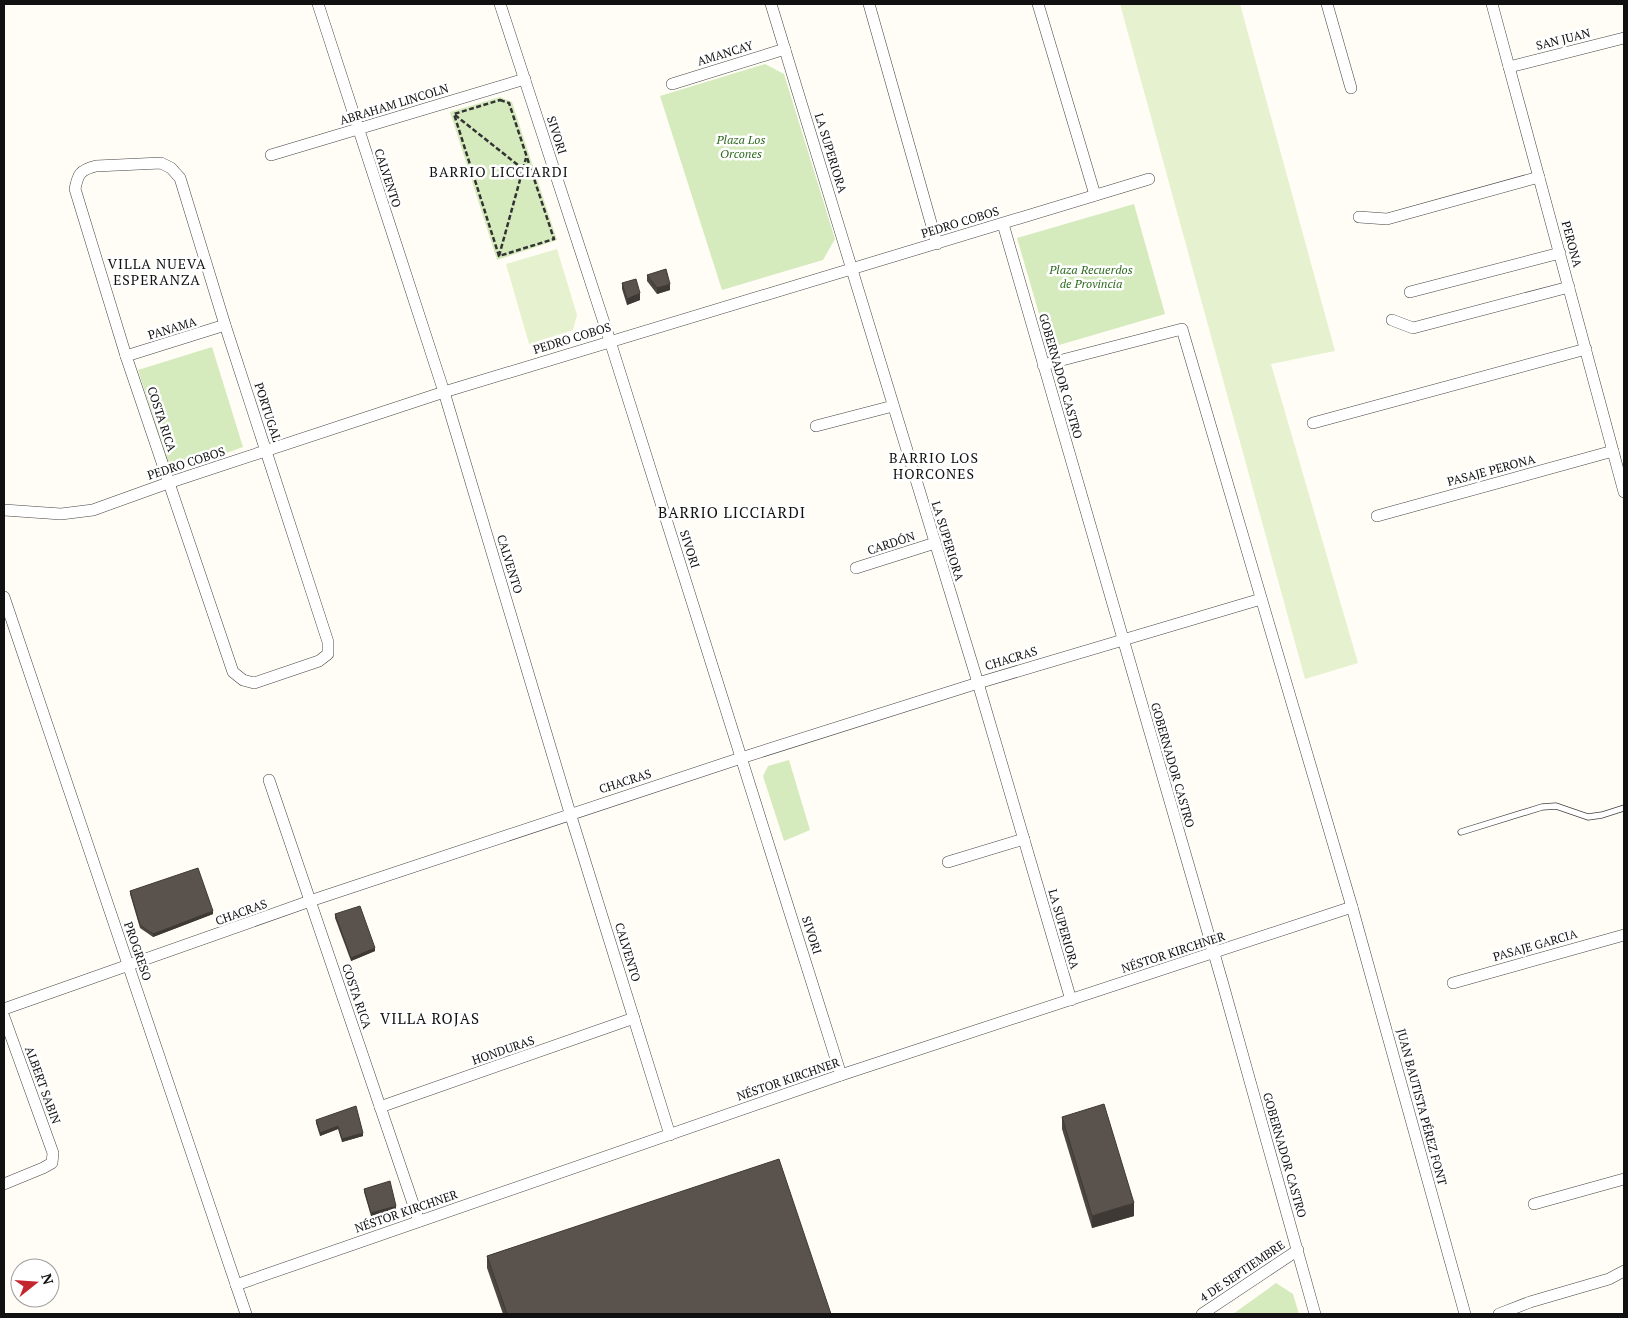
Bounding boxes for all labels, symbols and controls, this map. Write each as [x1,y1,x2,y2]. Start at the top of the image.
street label: SAN JUAN [1534,25,1592,53]
street label: AMANCAY [695,37,755,69]
street label: ABRAHAM LINCOLN [338,80,450,128]
street label: LA SUPERIORA [812,111,850,195]
street label: SIVORI [544,114,570,156]
park label: Plaza Los Orcones [716,132,765,161]
street label: CALVENTO [371,147,405,209]
district label: BARRIO LICCIARDI [429,162,569,181]
street label: PEDRO COBOS [919,203,1001,241]
street label: PERONA [1559,219,1586,270]
district label: VILLA NUEVA ESPERANZA [107,254,207,289]
park label: Plaza Recuerdos de Provincia [1048,262,1133,291]
street label: GOBERNADOR CASTRO [1036,312,1086,441]
street label: PANAMA [146,313,199,342]
street label: PEDRO COBOS [531,319,613,357]
street label: PORTUGAL [251,380,285,444]
street label: COSTA RICA [144,385,180,454]
street label: PEDRO COBOS [145,443,227,483]
district label: BARRIO LOS HORCONES [889,448,979,483]
street label: PASAJE PERONA [1445,451,1537,489]
street label: LA SUPERIORA [929,499,967,583]
district label: BARRIO LICCIARDI [658,502,806,522]
street label: SIVORI [677,528,703,570]
street label: CARDÓN [865,528,917,558]
street label: CALVENTO [494,533,526,595]
street label: CHACRAS [983,643,1039,673]
street label: GOBERNADOR CASTRO [1148,701,1198,830]
street label: CHACRAS [597,766,653,796]
street label: LA SUPERIORA [1045,887,1083,972]
street label: CHACRAS [213,896,269,928]
street label: SIVORI [799,914,825,956]
street label: PROGRESO [121,919,155,983]
street label: CALVENTO [612,921,644,983]
street label: PASAJE GARCIA [1491,926,1580,964]
street label: NÉSTOR KIRCHNER [1119,928,1227,976]
street label: COSTA RICA [339,962,375,1031]
district label: VILLA ROJAS [380,1008,480,1028]
street label: JUAN BAUTISTA PÉREZ FONT [1394,1027,1450,1188]
street label: HONDURAS [470,1032,536,1068]
street label: ALBERT SABIN [22,1044,64,1126]
street label: NÉSTOR KIRCHNER [735,1054,842,1104]
street label: GOBERNADOR CASTRO [1260,1091,1310,1220]
street label: NÉSTOR KIRCHNER [353,1186,460,1236]
street label: 4 DE SEPTIEMBRE [1197,1237,1287,1305]
north arrow [10,1258,60,1308]
text: N [37,1271,59,1287]

